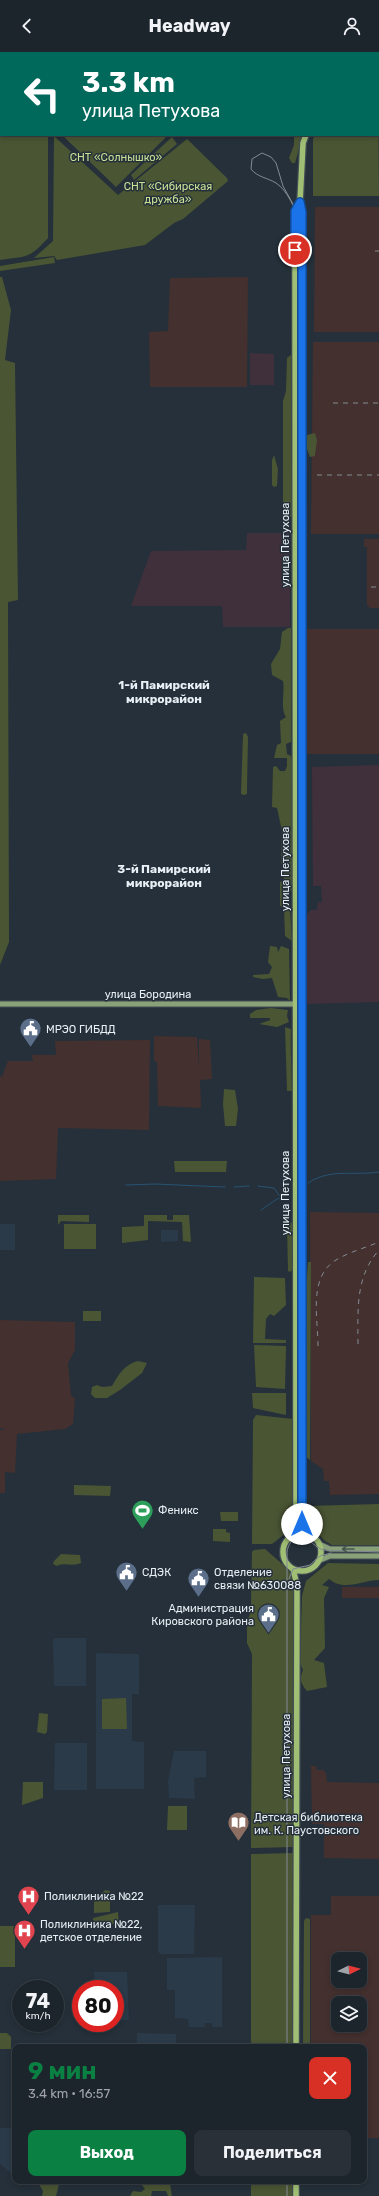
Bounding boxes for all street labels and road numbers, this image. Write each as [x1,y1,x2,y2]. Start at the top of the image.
street label: улица Петухова [279,503,292,587]
street label: улица Петухова [279,827,292,911]
street label: улица Бородина [105,988,191,1001]
street label: улица Петухова [279,1151,292,1235]
street label: улица Петухова [280,1714,293,1798]

